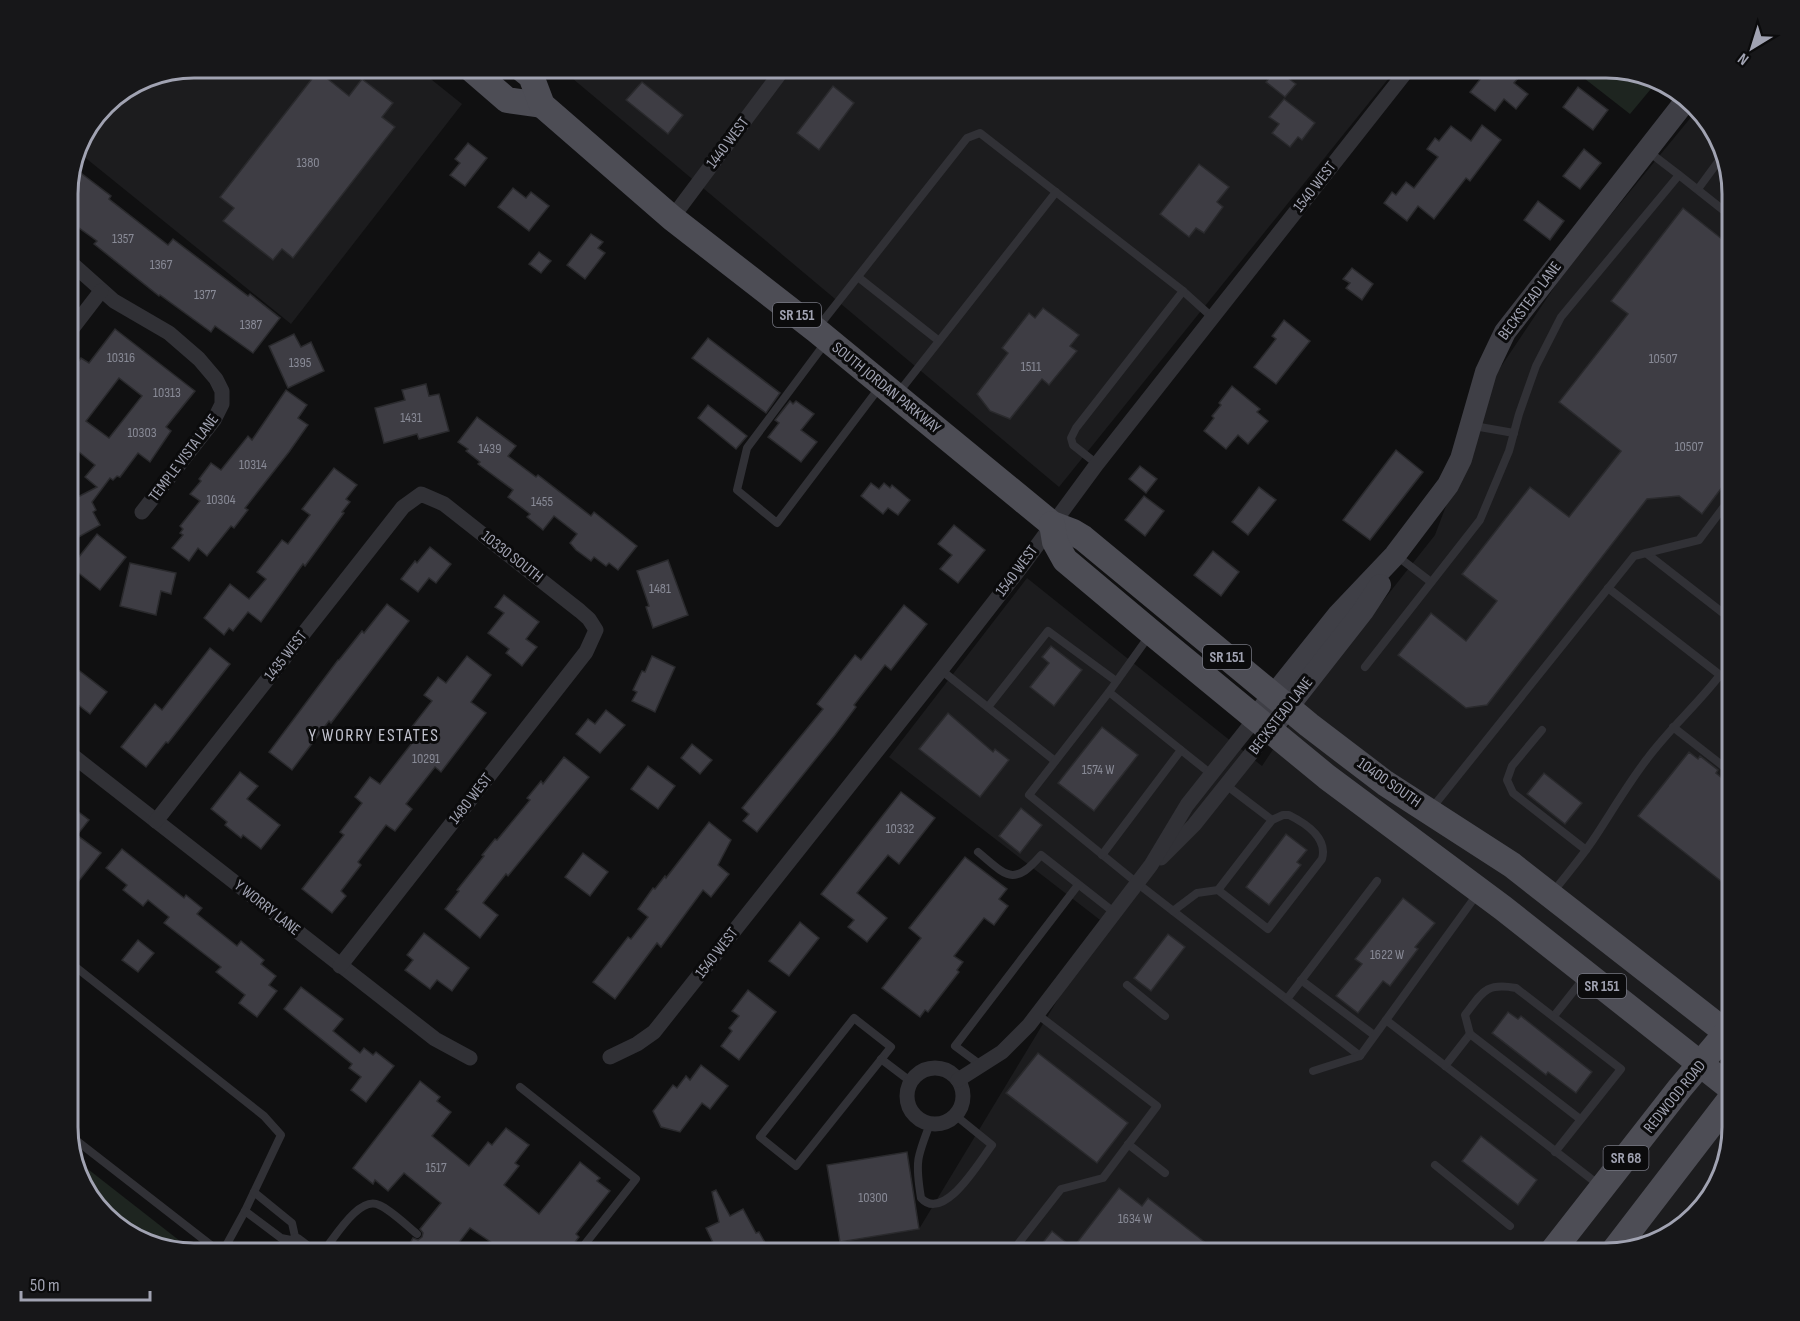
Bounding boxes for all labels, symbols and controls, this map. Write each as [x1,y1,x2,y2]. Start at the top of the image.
north arrow [1722,18,1782,78]
text: N [1734,49,1753,69]
street label: 1440 WEST [703,113,754,172]
house number: 1380 [296,154,320,171]
street label: 1540 WEST [1289,158,1341,216]
house number: 1357 [112,230,134,247]
house number: 1367 [150,256,173,273]
street label: BECKSTEAD LANE [1494,258,1566,344]
house number: 1377 [194,286,216,303]
road number: SR 151 [773,303,821,327]
house number: 1387 [240,316,263,333]
street label: SOUTH JORDAN PARKWAY [828,338,945,438]
house number: 10316 [107,349,135,366]
house number: 10507 [1649,350,1678,367]
house number: 1395 [289,354,312,371]
house number: 1511 [1021,358,1041,375]
house number: 10313 [153,384,181,401]
house number: 1431 [400,409,422,426]
street label: TEMPLE VISTA LANE [145,411,223,505]
house number: 10303 [127,424,157,441]
house number: 10507 [1675,438,1704,455]
house number: 1439 [479,440,501,457]
house number: 10314 [239,456,267,473]
house number: 10304 [206,491,236,508]
house number: 1455 [531,493,553,510]
street label: 10330 SOUTH [477,527,547,587]
street label: 1540 WEST [992,541,1043,600]
house number: 1481 [649,580,671,597]
street label: 1435 WEST [261,627,312,685]
road number: SR 151 [1203,645,1251,669]
street label: BECKSTEAD LANE [1245,673,1317,759]
district label: Y WORRY ESTATES [308,725,440,746]
house number: 10291 [412,750,440,767]
street label: 10400 SOUTH [1353,754,1425,812]
house number: 1574 W [1082,761,1114,778]
street label: 1480 WEST [445,769,497,828]
house number: 10332 [886,820,915,837]
street label: Y WORRY LANE [230,876,304,940]
street label: 1540 WEST [691,924,743,982]
house number: 1622 W [1370,946,1404,963]
road number: SR 151 [1578,974,1626,998]
street label: REDWOOD ROAD [1640,1057,1710,1137]
road number: SR 68 [1604,1146,1648,1170]
house number: 1517 [426,1159,447,1176]
house number: 10300 [858,1189,888,1206]
house number: 1634 W [1118,1210,1152,1227]
scale bar [21,1264,150,1302]
text: 50 m [30,1275,60,1296]

